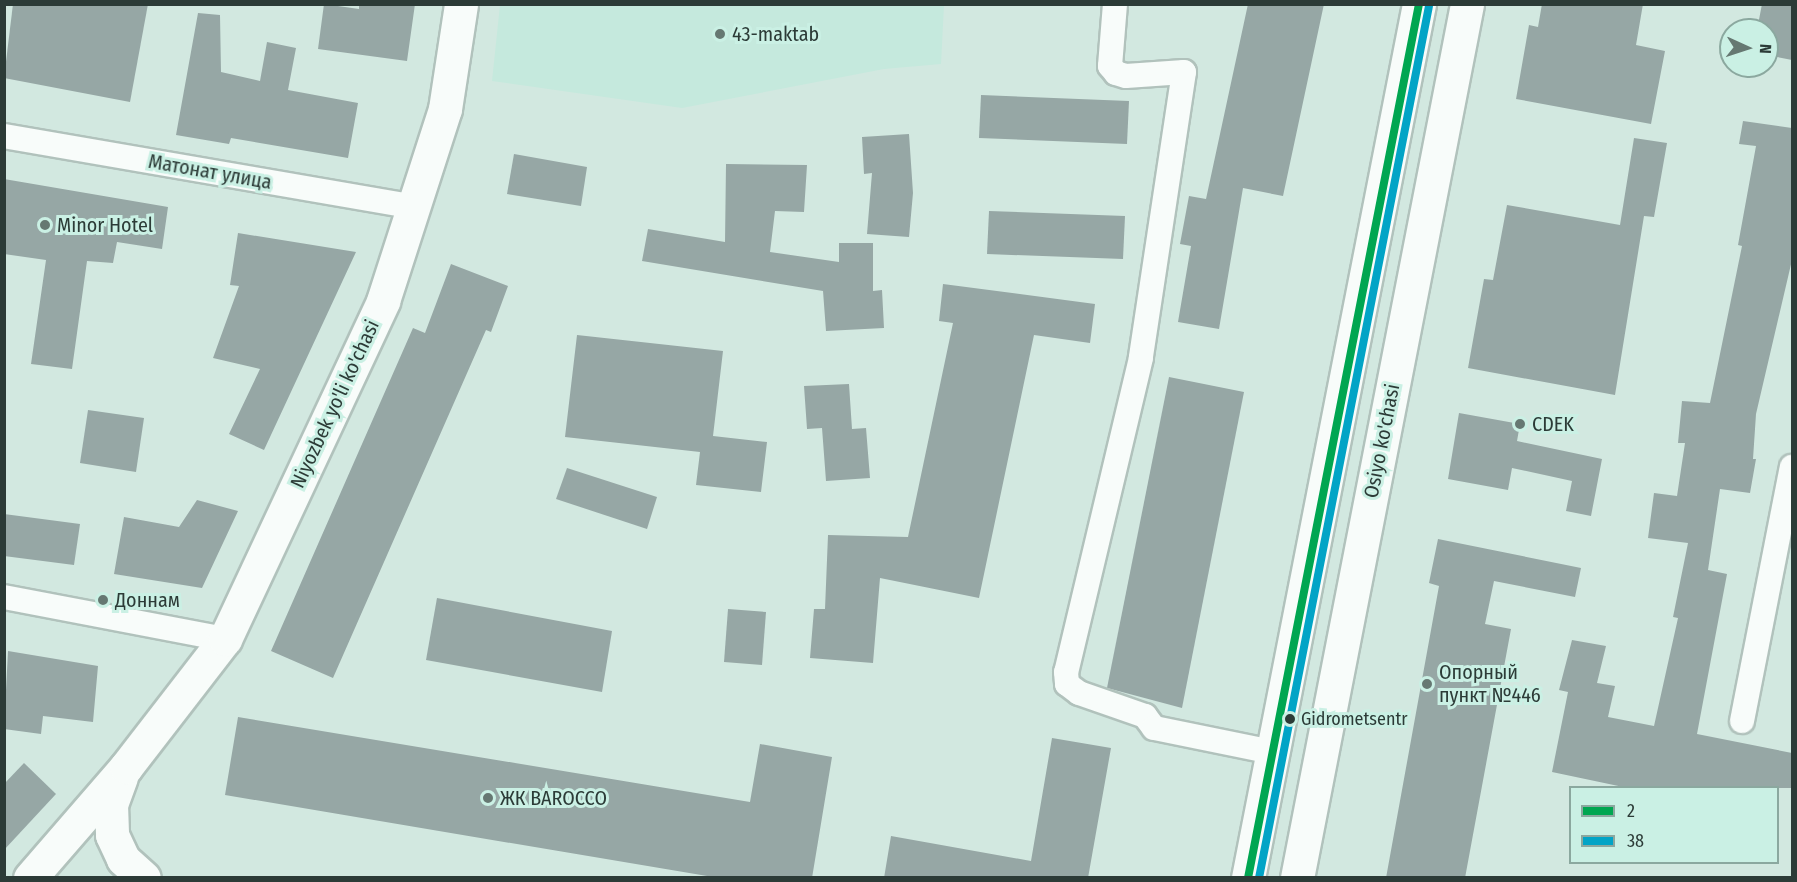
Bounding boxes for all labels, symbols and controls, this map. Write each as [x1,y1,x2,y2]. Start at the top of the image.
north arrow [1719,18,1779,78]
place label: 43-maktab [732,22,819,46]
marker: 43-maktab [713,27,727,41]
text: N [1756,44,1775,54]
street label: Матонат улица [146,149,274,195]
place label: Minor Hotel [57,213,153,237]
marker: Minor Hotel [38,218,52,232]
street label: Niyozbek yo'li ko'chasi [286,316,384,492]
street label: Osiyo ko'chasi [1359,382,1405,500]
place label: CDEK [1532,412,1574,436]
marker: CDEK [1513,417,1527,431]
place label: Доннам [115,588,180,612]
marker: Доннам [96,593,110,607]
place label: Опорный пункт №446 [1439,660,1541,707]
marker: Опорный пункт №446 [1420,677,1434,691]
place label: Gidrometsentr [1301,708,1408,730]
marker: Gidrometsentr [1284,713,1296,725]
place label: ЖК BAROCCO [500,786,607,810]
legend [1569,786,1779,864]
marker: ЖК BAROCCO [481,791,495,805]
text: 2 [1627,800,1635,822]
text: 38 [1627,830,1644,852]

